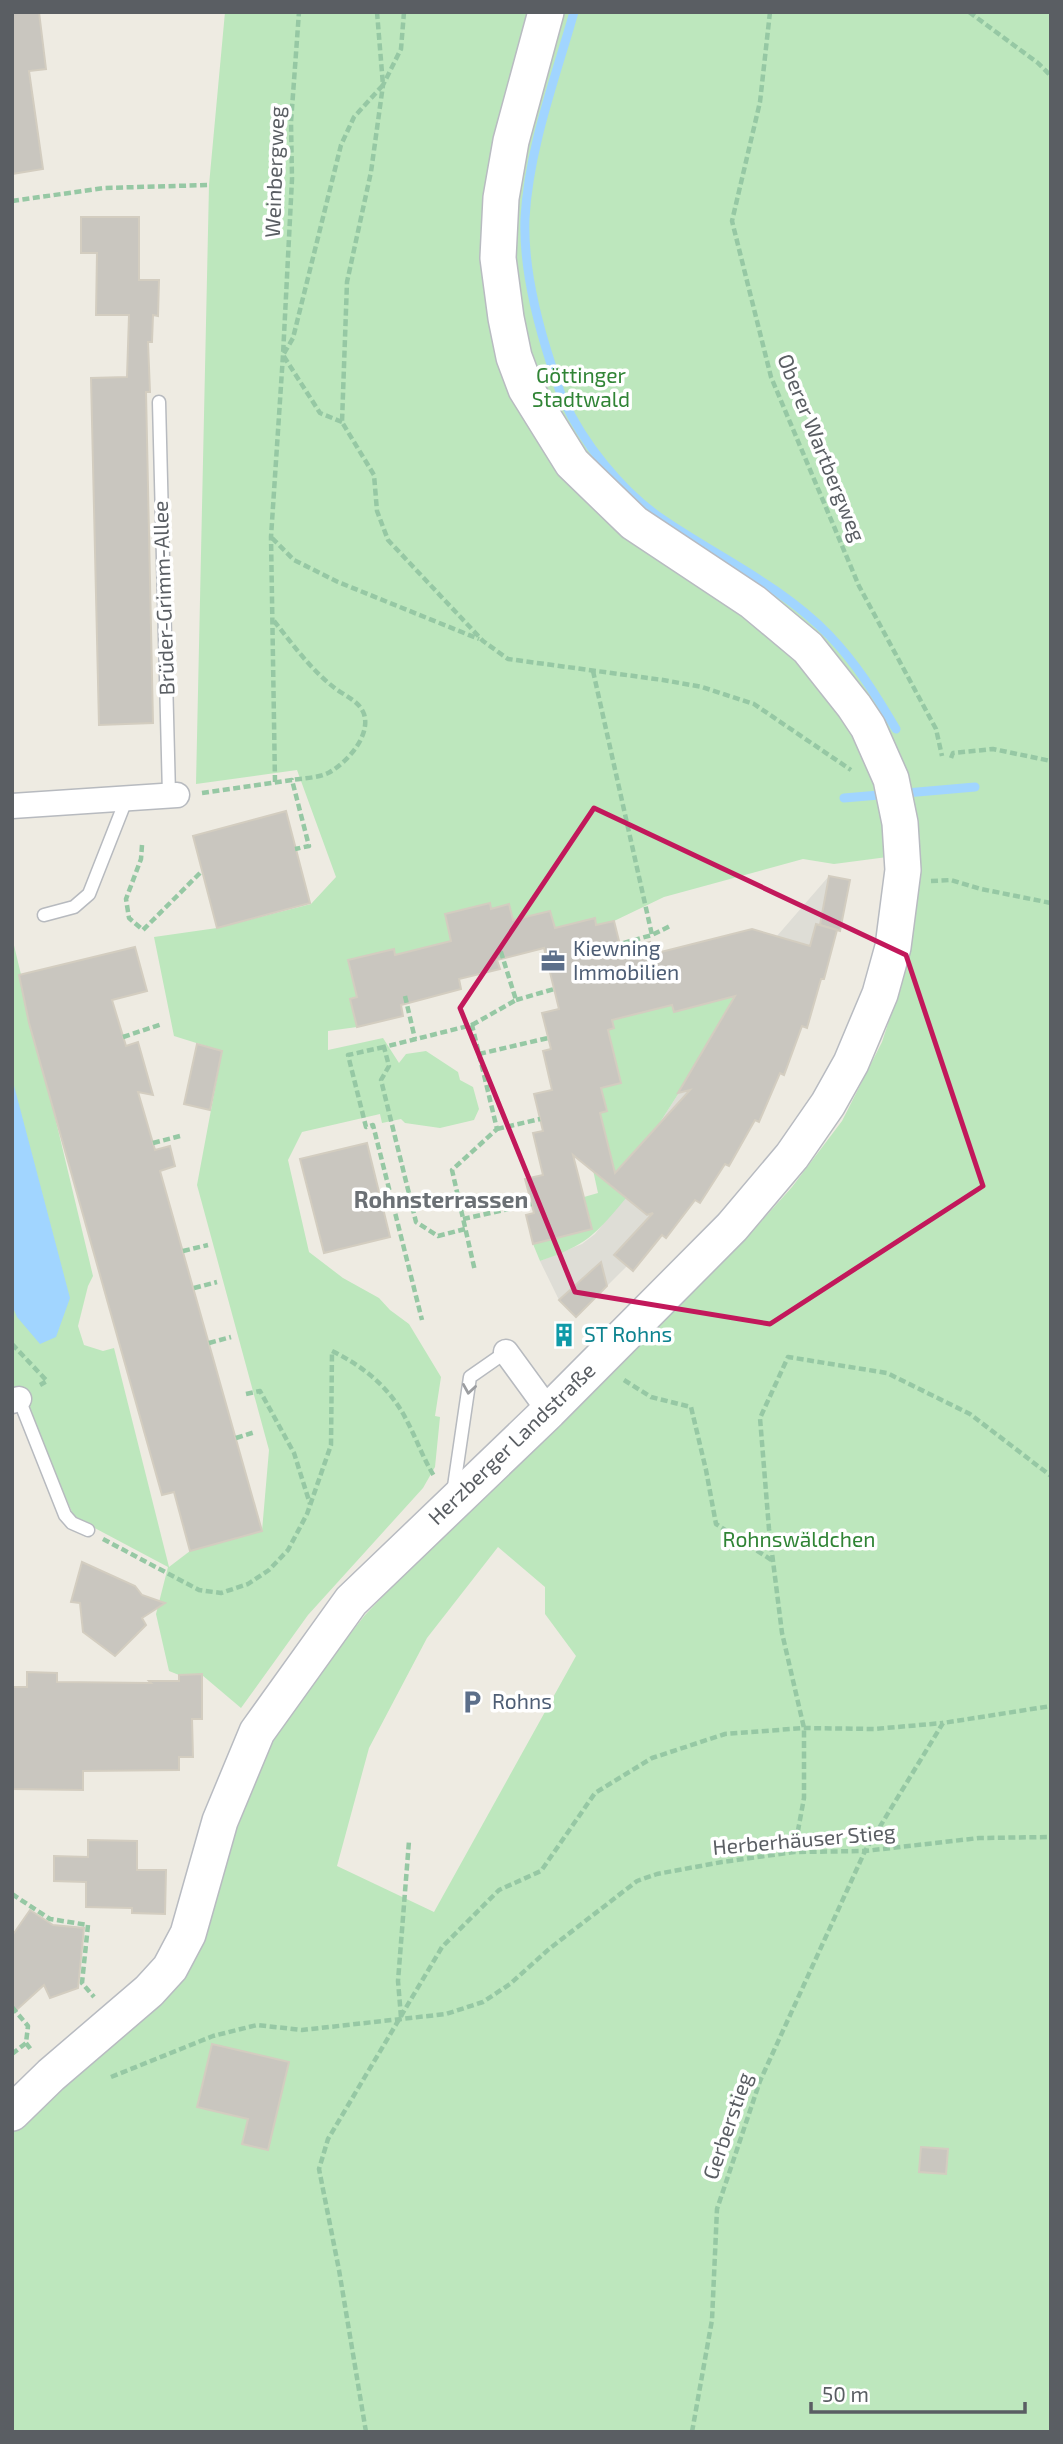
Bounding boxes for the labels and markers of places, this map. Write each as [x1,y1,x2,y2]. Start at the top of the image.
place label: Kiewning Immobilien [573,935,679,984]
office icon: Kiewning Immobilien [539,947,567,975]
building icon: ST Rohns [550,1321,578,1349]
place label: ST Rohns [584,1321,672,1346]
parking icon: Rohns [458,1688,486,1716]
place label: Rohns [492,1688,552,1713]

